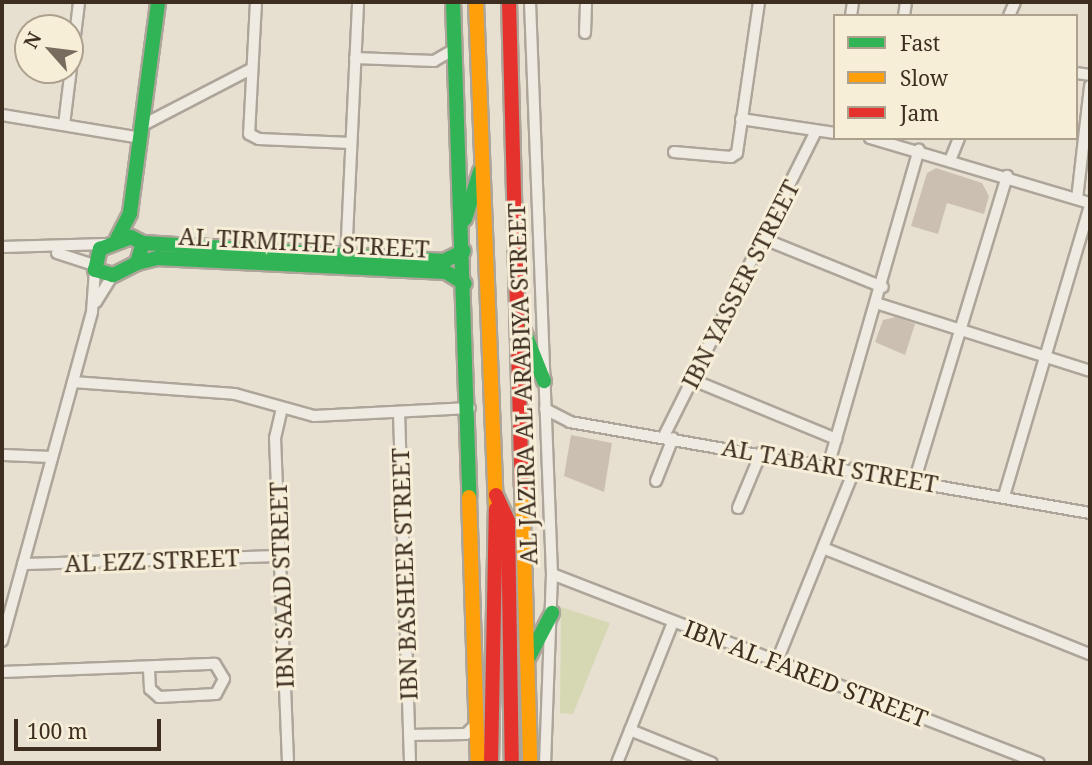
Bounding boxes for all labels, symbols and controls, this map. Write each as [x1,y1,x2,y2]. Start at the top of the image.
north arrow [14,14,84,84]
legend [833,14,1078,140]
text: N [17,27,47,53]
text: Fast [900,29,940,57]
text: Slow [900,64,948,92]
text: Jam [900,99,939,127]
street label: IBN YASSER STREET [675,175,805,393]
street label: AL JAZIRA AL ARABIYA STREET [501,203,543,565]
street label: AL TIRMITHE STREET [178,221,430,263]
street label: AL TABARI STREET [720,432,940,498]
street label: IBN BASHEER STREET [385,447,423,701]
street label: IBN SAAD STREET [263,481,299,689]
street label: AL EZZ STREET [64,543,240,577]
street label: IBN AL FARED STREET [680,613,932,733]
scale bar [18,706,164,750]
text: 100 m [27,717,88,745]

